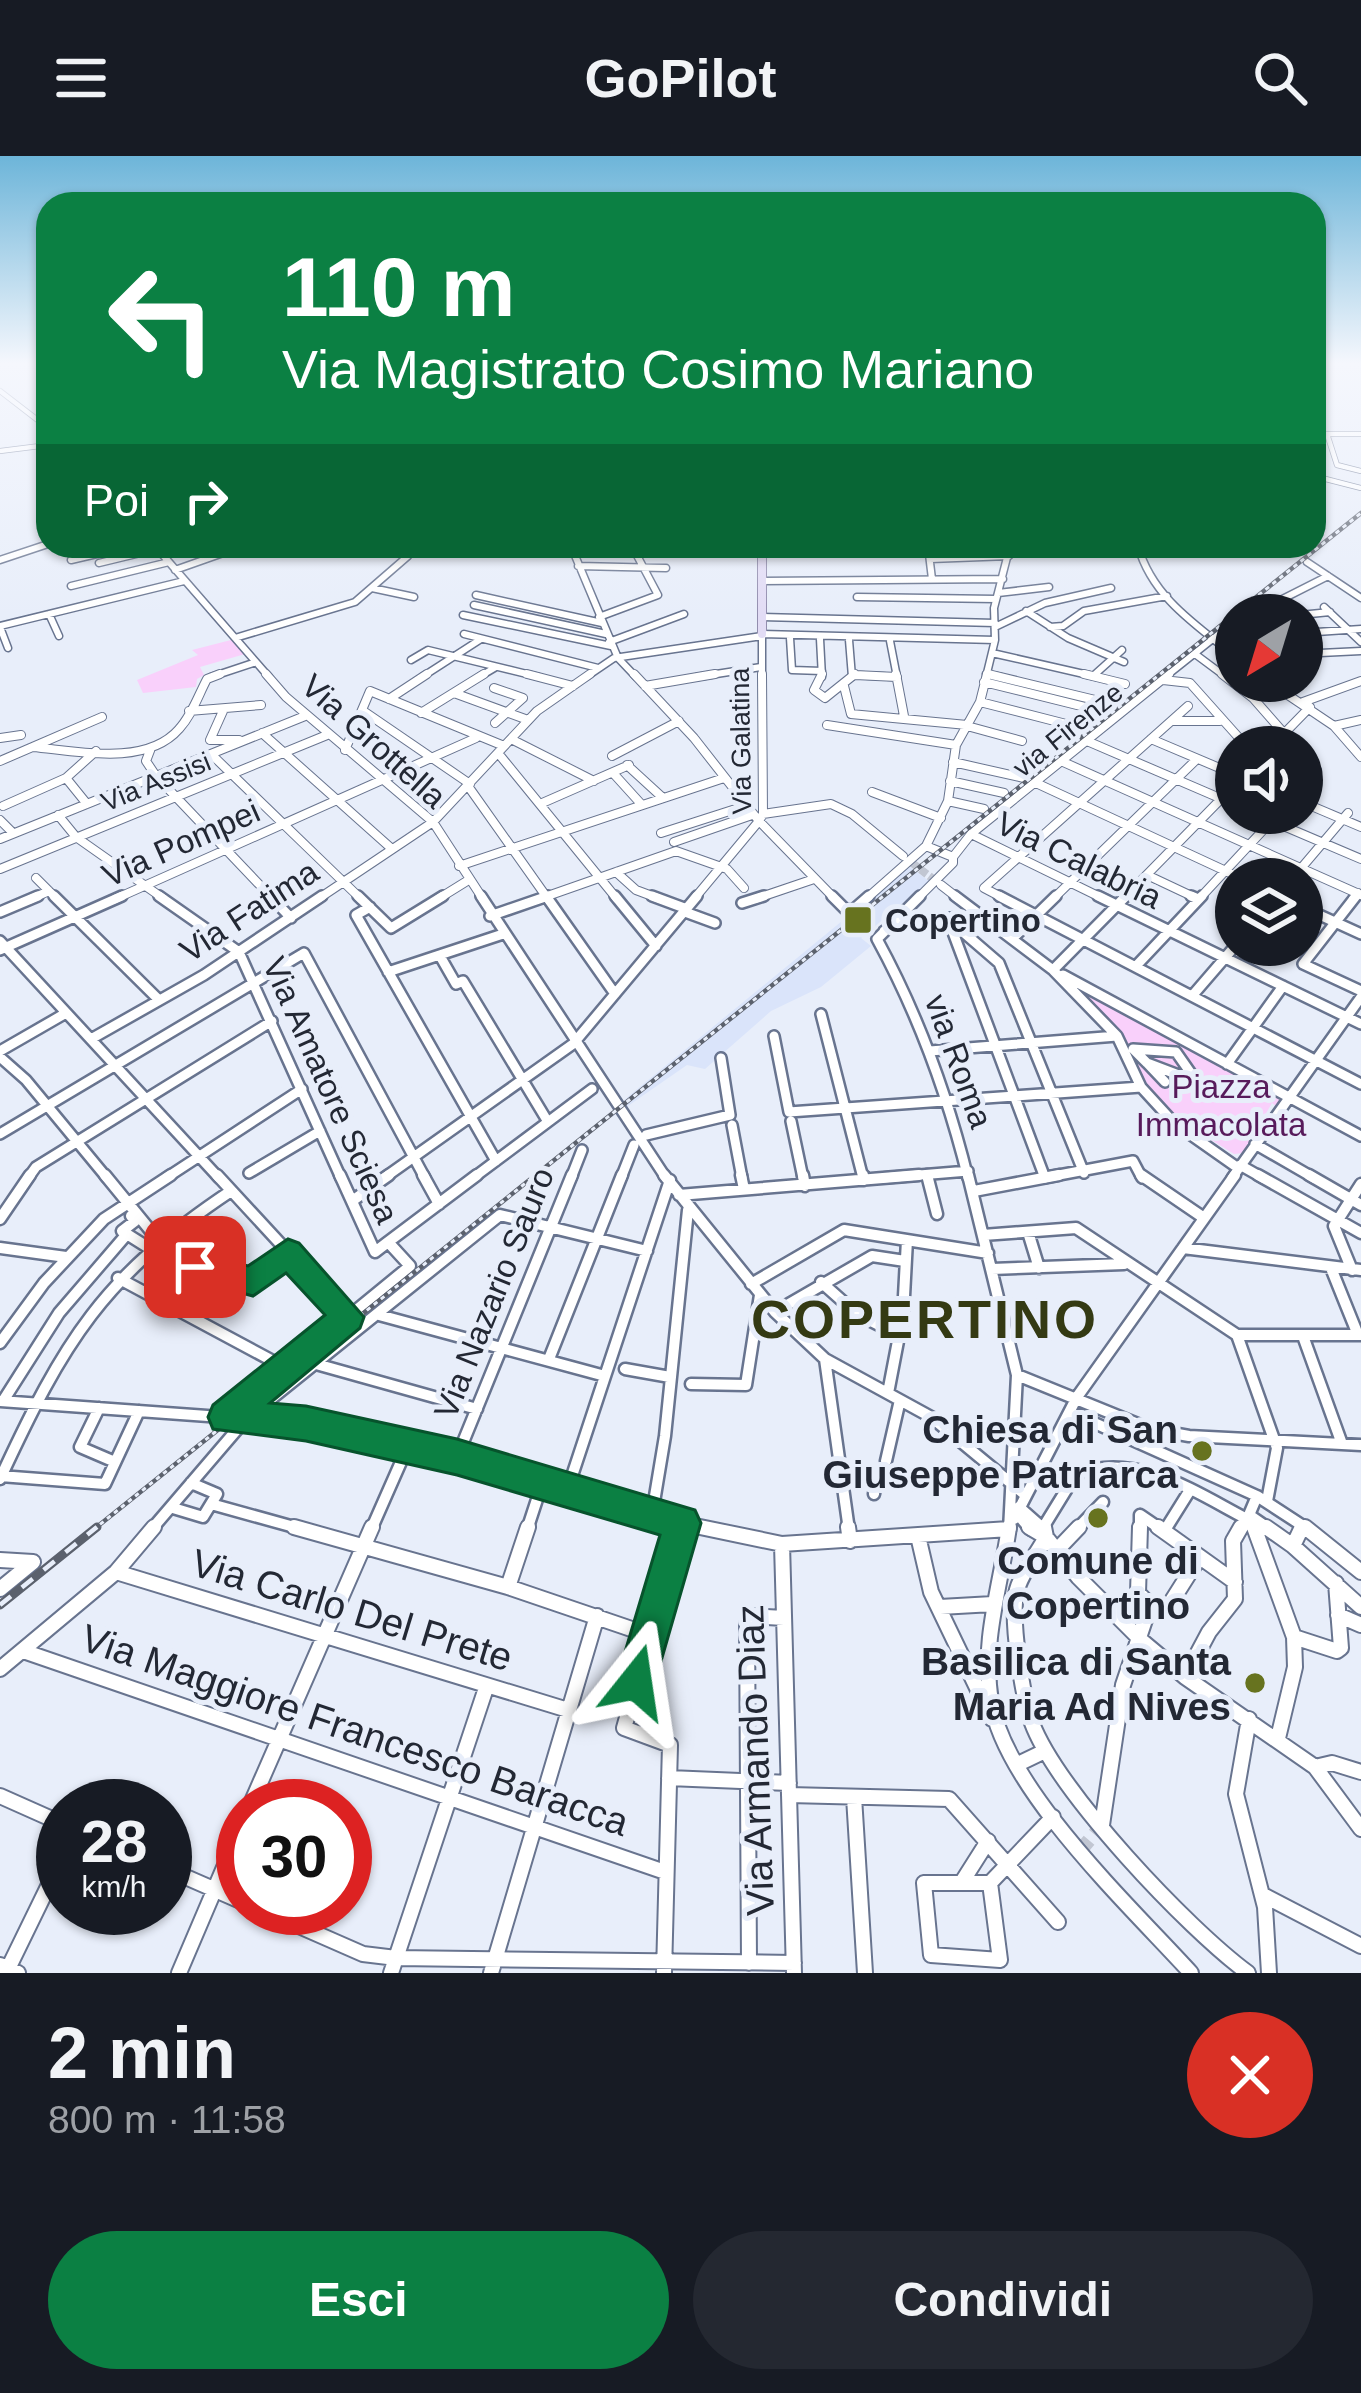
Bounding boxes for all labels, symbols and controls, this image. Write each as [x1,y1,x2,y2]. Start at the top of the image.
icon: menu [48,45,114,111]
icon: search [1247,45,1313,111]
text: GoPilot [585,48,776,108]
icon: left [84,240,240,396]
text: 110 m [282,240,516,334]
text: Via Magistrato Cosimo Mariano [282,339,1034,399]
icon: right [173,468,239,534]
text: Poi [84,475,149,526]
north arrow [1215,594,1323,702]
map controls [1215,594,1323,966]
street label: Via Galatina [725,666,757,815]
street label: Via Grottella [294,667,454,816]
street label: via Firenze [1007,677,1129,783]
button: sound [1215,726,1323,834]
street label: Via Assisi [97,747,215,817]
street label: Via Pompei [97,792,265,894]
street label: Via Calabria [990,804,1168,916]
street label: Via Fatima [173,852,326,969]
button: layers [1215,858,1323,966]
place label: Copertino [885,902,1041,939]
marker: Copertino [842,904,874,936]
street label: Via Amatore Sciesa [256,951,407,1229]
street label: via Roma [918,989,1000,1133]
park label: Piazza Immacolata [1136,1068,1307,1143]
street label: Via Nazario Sauro [427,1162,561,1424]
pin [144,1216,246,1318]
icon: arrive [162,1234,228,1300]
district label: COPERTINO [751,1289,1099,1349]
place label: Chiesa di San Giuseppe Patriarca [823,1408,1178,1496]
marker: Chiesa di San Giuseppe Patriarca [1189,1438,1215,1464]
marker: Comune di Copertino [1085,1505,1111,1531]
place label: Comune di Copertino [997,1539,1199,1627]
street label: Via Carlo Del Prete [186,1541,518,1679]
street label: Via Armando Diaz [728,1604,782,1916]
street label: Via Maggiore Francesco Baracca [76,1616,635,1844]
position arrow [573,1619,699,1745]
place label: Basilica di Santa Maria Ad Nives [921,1640,1231,1728]
marker: Basilica di Santa Maria Ad Nives [1242,1670,1268,1696]
speed limit sign: 30 [216,1779,372,1935]
text: 28 [81,1808,147,1875]
text: km/h [81,1870,147,1903]
button: close [1187,2012,1313,2138]
text: 2 min [48,2013,236,2093]
text: 800 m · 11:58 [48,2098,286,2141]
button: Esci [48,2231,669,2369]
button: Condividi [693,2231,1313,2369]

